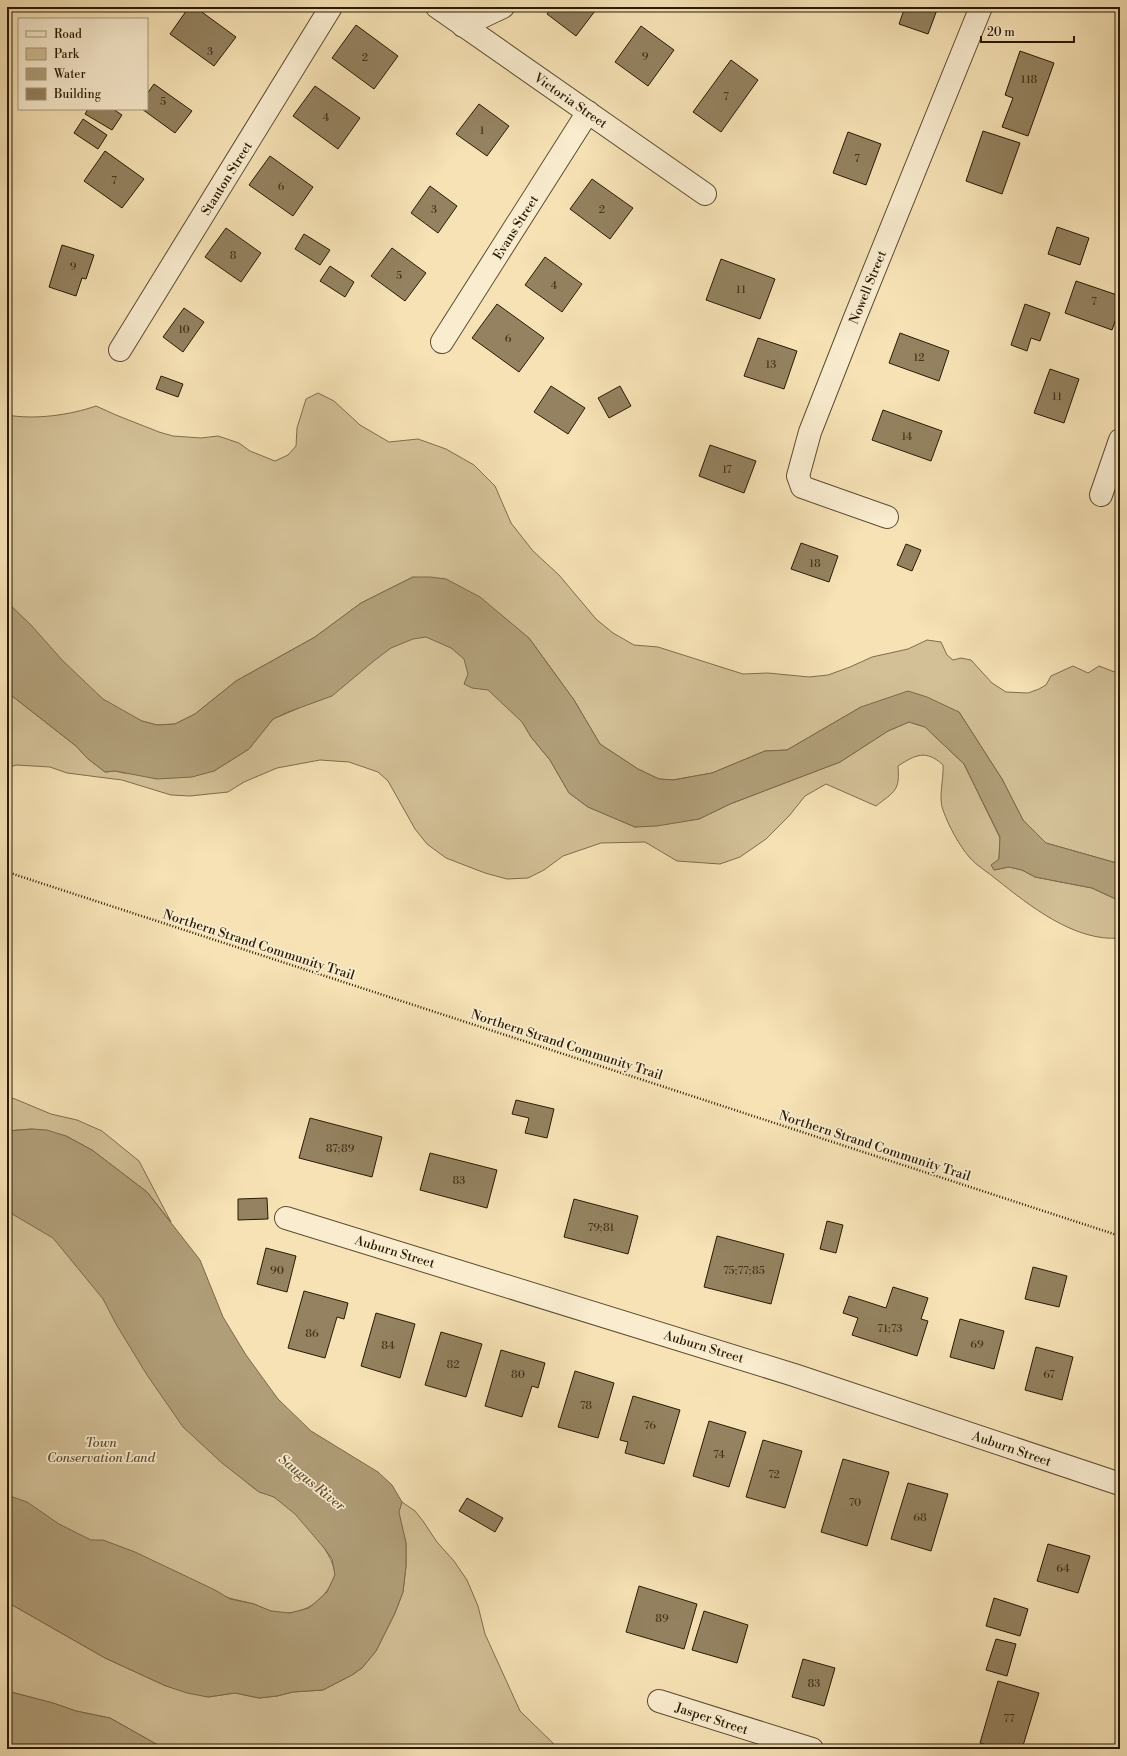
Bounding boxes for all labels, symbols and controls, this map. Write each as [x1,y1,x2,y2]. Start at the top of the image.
legend [18,18,148,110]
scale bar [981,18,1074,44]
text: 20 m [987,25,1015,40]
text: Road [54,27,82,42]
house number: 3 [207,45,213,59]
text: Park [54,47,80,62]
house number: 9 [642,50,649,64]
house number: 2 [362,51,368,65]
text: Water [53,67,86,82]
street label: Victoria Street [530,69,611,132]
house number: 118 [1021,73,1037,87]
text: Building [53,87,102,102]
house number: 7 [723,90,729,104]
house number: 5 [160,95,166,109]
house number: 4 [323,111,330,125]
house number: 1 [480,124,485,138]
street label: Stanton Street [198,138,256,218]
house number: 7 [854,152,860,166]
house number: 7 [111,174,117,188]
house number: 6 [278,180,285,194]
street label: Evans Street [490,192,542,263]
house number: 3 [431,203,437,217]
house number: 2 [599,203,605,217]
street label: Nowell Street [846,248,890,326]
house number: 8 [230,249,237,263]
house number: 9 [70,260,77,274]
house number: 5 [396,269,402,283]
house number: 4 [551,279,558,293]
house number: 11 [736,283,746,297]
house number: 7 [1091,295,1097,309]
house number: 10 [178,323,190,337]
house number: 6 [505,332,512,346]
house number: 12 [913,351,925,365]
house number: 13 [766,358,776,372]
house number: 11 [1052,390,1062,404]
house number: 14 [902,430,913,444]
house number: 17 [722,463,732,477]
house number: 18 [809,557,821,571]
street label: Northern Strand Community Trail [161,906,357,984]
street label: Northern Strand Community Trail [469,1006,665,1084]
street label: Northern Strand Community Trail [777,1107,973,1185]
house number: 87;89 [326,1142,355,1156]
house number: 83 [453,1174,465,1188]
house number: 79;81 [588,1221,614,1235]
street label: Auburn Street [352,1232,437,1272]
house number: 90 [270,1264,284,1278]
house number: 75;77;85 [723,1264,765,1278]
house number: 71;73 [877,1322,903,1336]
house number: 86 [305,1327,319,1341]
street label: Auburn Street [661,1327,746,1367]
house number: 69 [970,1338,984,1352]
house number: 84 [381,1339,395,1353]
house number: 82 [446,1358,460,1372]
house number: 80 [511,1368,525,1382]
house number: 67 [1043,1368,1055,1382]
house number: 78 [580,1399,592,1413]
house number: 76 [644,1419,656,1433]
street label: Auburn Street [969,1428,1054,1470]
park label: Town Conservation Land [47,1435,156,1466]
house number: 74 [713,1448,725,1462]
water label: Saugus River [274,1450,349,1516]
house number: 72 [768,1468,780,1482]
house number: 70 [849,1496,861,1510]
house number: 68 [913,1511,927,1525]
house number: 64 [1056,1562,1070,1576]
house number: 89 [655,1612,669,1626]
house number: 83 [808,1677,820,1691]
street label: Jasper Street [672,1699,750,1738]
house number: 77 [1003,1712,1015,1726]

